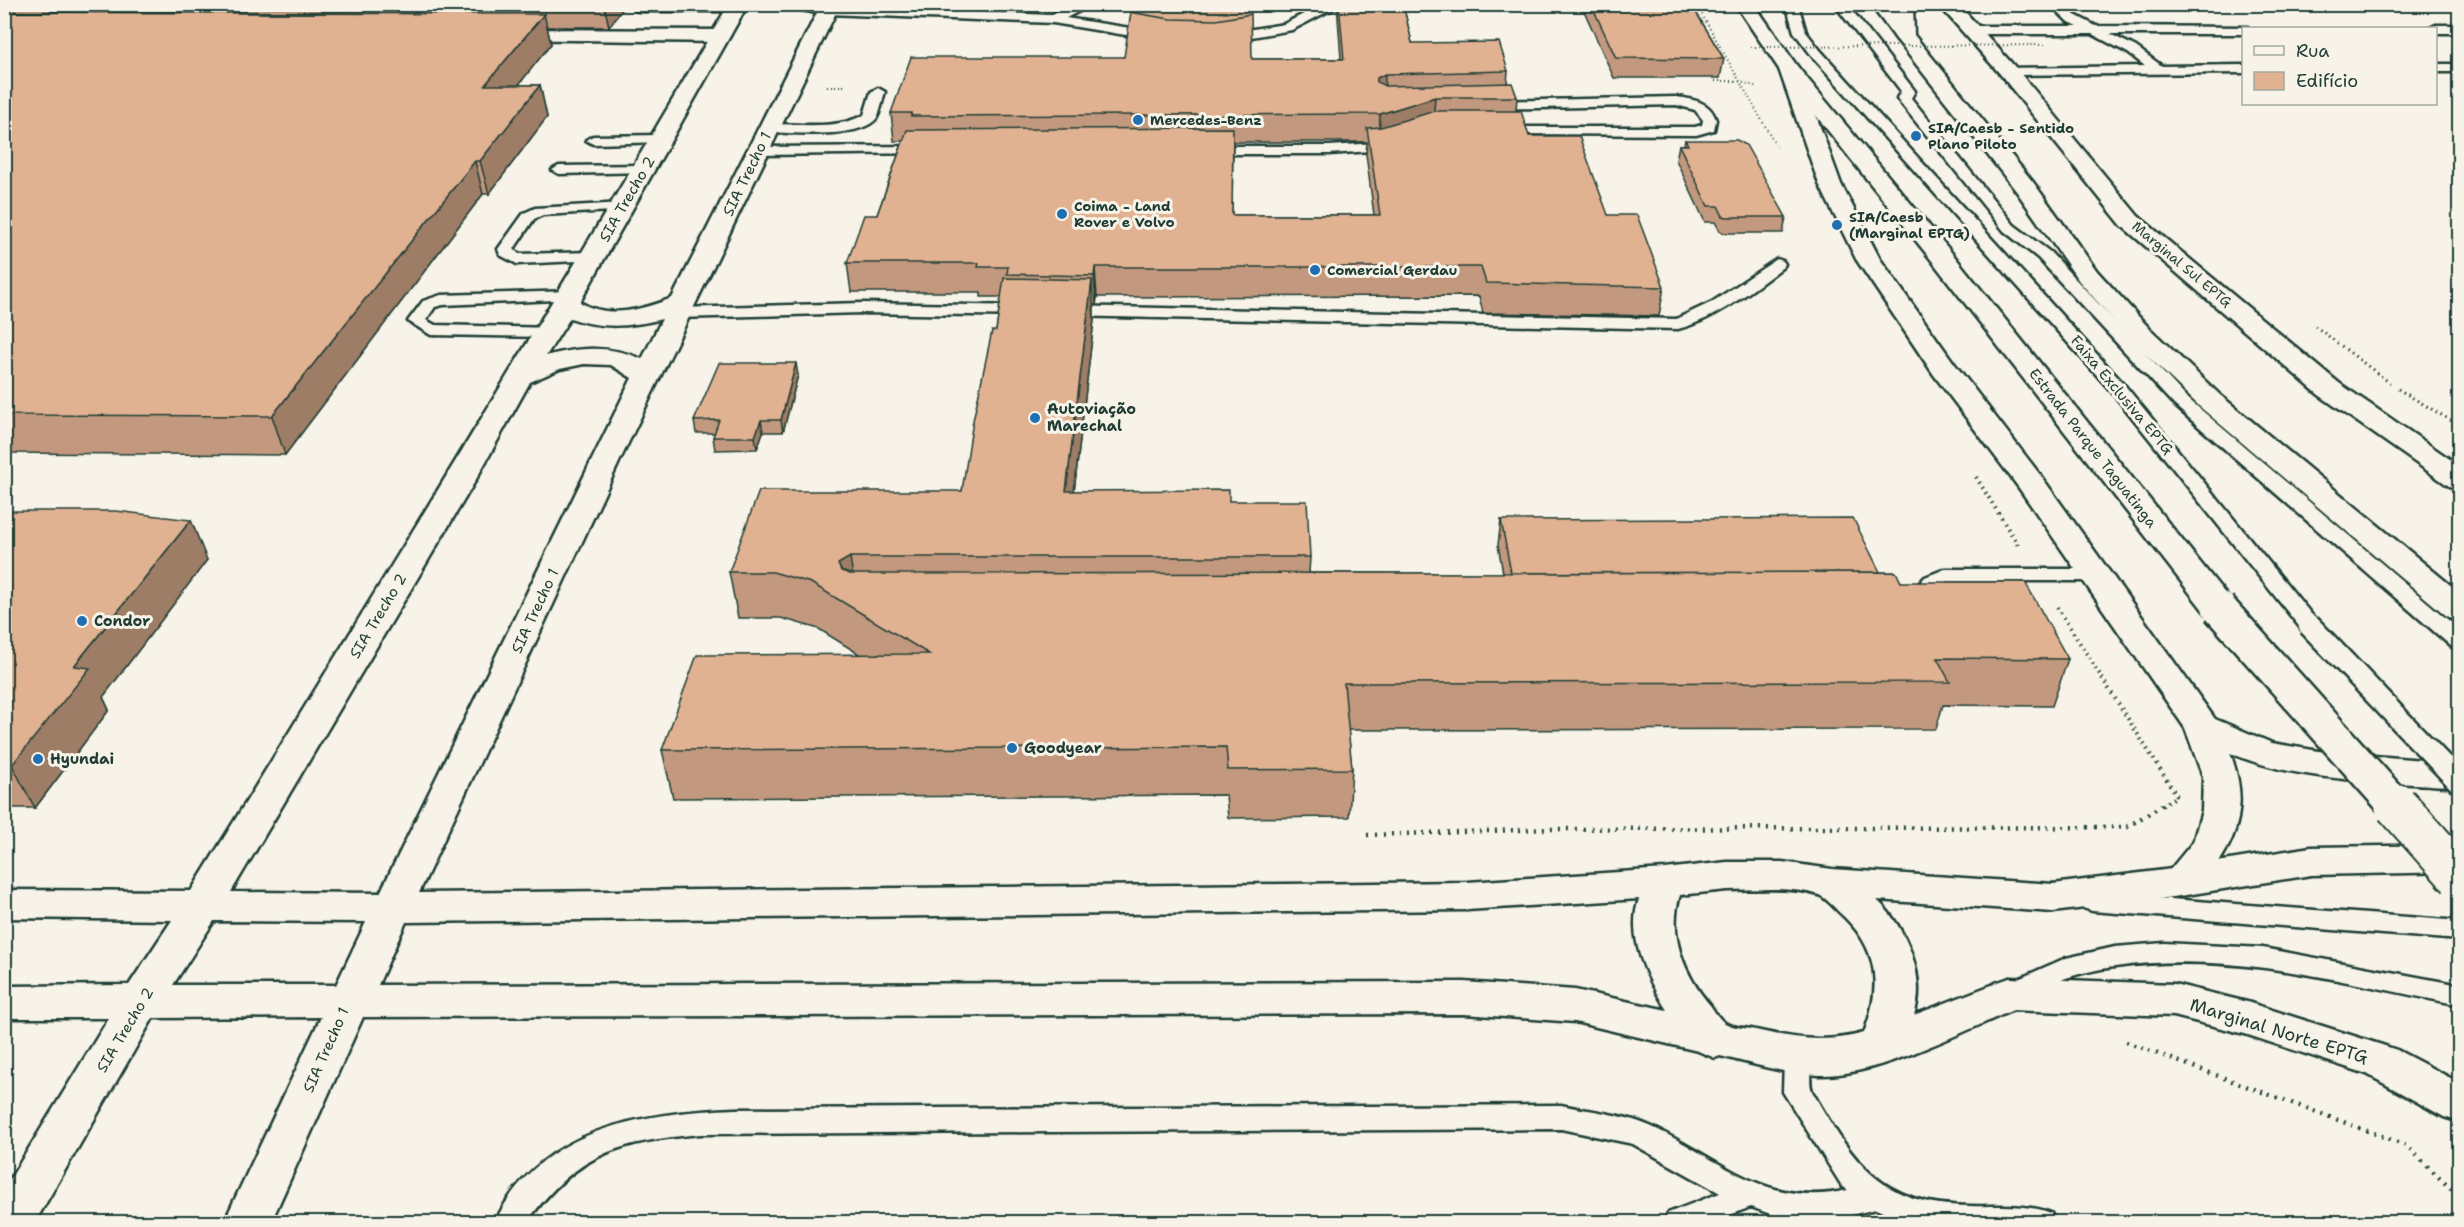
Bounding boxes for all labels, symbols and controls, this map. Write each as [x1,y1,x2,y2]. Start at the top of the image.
legend [2242,27,2437,105]
text: Rua [2296,39,2329,63]
text: Edifício [2296,69,2358,93]
place label: Mercedes-Benz [1150,111,1262,129]
marker: Mercedes-Benz [1131,113,1145,127]
place label: SIA/Caesb - Sentido Plano Piloto [1928,119,2074,153]
street label: SIA Trecho 1 [718,129,776,219]
marker: SIA/Caesb - Sentido Plano Piloto [1909,129,1923,143]
street label: SIA Trecho 2 [594,153,660,245]
place label: Coima - Land Rover e Volvo [1074,197,1175,231]
marker: Coima - Land Rover e Volvo [1055,207,1069,221]
place label: SIA/Caesb (Marginal EPTG) [1849,208,1970,242]
street label: Marginal Sul EPTG [2128,217,2236,311]
marker: SIA/Caesb (Marginal EPTG) [1830,218,1844,232]
place label: Comercial Gerdau [1327,261,1457,279]
marker: Comercial Gerdau [1308,263,1322,277]
street label: Faixa Exclusiva EPTG [2066,331,2178,459]
street label: Estrada Parque Taguatinga [2024,364,2162,532]
place label: Autoviação Marechal [1047,399,1136,436]
marker: Autoviação Marechal [1028,411,1042,425]
street label: SIA Trecho 1 [507,565,563,657]
street label: SIA Trecho 2 [345,570,411,662]
place label: Condor [94,611,150,631]
marker: Condor [75,614,89,628]
place label: Goodyear [1024,738,1102,758]
marker: Goodyear [1005,741,1019,755]
place label: Hyundai [50,749,114,769]
marker: Hyundai [31,752,45,766]
street label: SIA Trecho 2 [92,984,158,1076]
street label: Marginal Norte EPTG [2187,993,2371,1070]
street label: SIA Trecho 1 [298,1004,354,1096]

